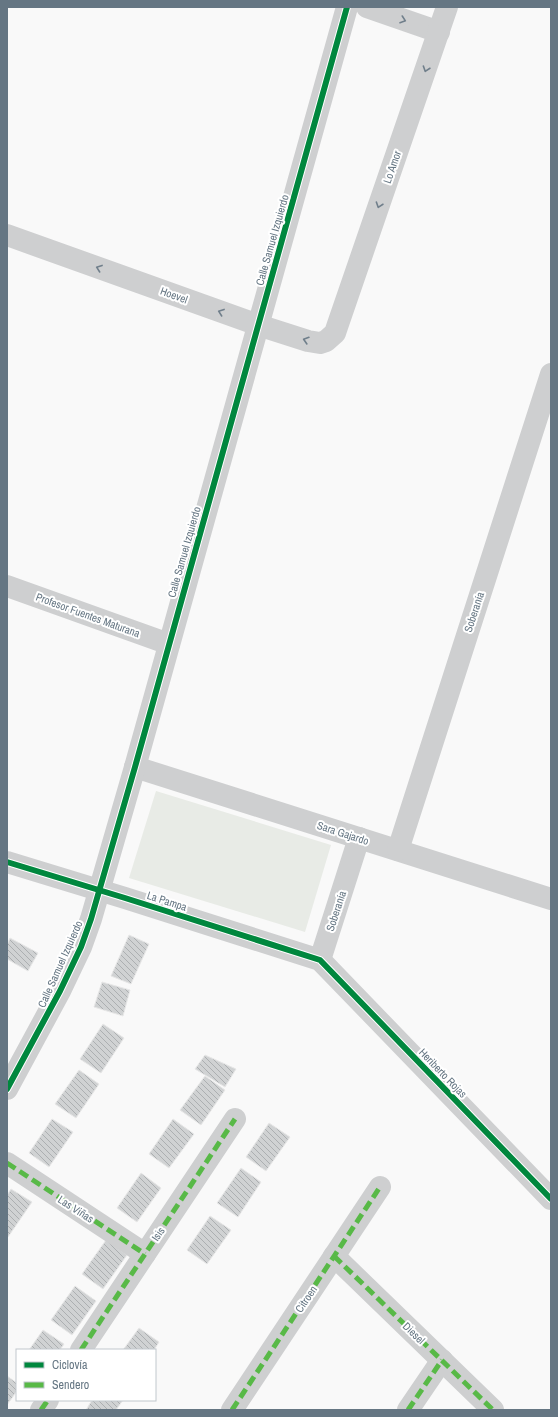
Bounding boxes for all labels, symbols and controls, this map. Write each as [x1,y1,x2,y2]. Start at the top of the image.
one-way arrow [399,15,406,23]
one-way arrow [422,65,431,72]
street label: Lo Amor [380,149,404,185]
street label: Calle Samuel Izquierdo [252,193,292,287]
one-way arrow [376,202,384,209]
one-way arrow [95,264,102,273]
street label: Hoevel [158,284,190,306]
one-way arrow [218,308,225,316]
one-way arrow [302,336,309,345]
street label: Calle Samuel Izquierdo [164,505,204,599]
street label: Profesor Fuentes Maturana [34,590,142,640]
street label: Soberanía [461,590,487,634]
street label: Sara Gajardo [315,818,371,848]
street label: La Pampa [145,888,189,914]
street label: Soberanía [323,889,349,933]
street label: Calle Samuel Izquierdo [35,918,85,1010]
street label: Heriberto Rojas [416,1045,470,1101]
street label: Las Viñas [55,1192,97,1226]
street label: Isis [148,1224,168,1244]
street label: Citroen [292,1283,320,1315]
street label: Diesel [400,1319,428,1347]
legend [16,1349,156,1401]
text: Ciclovía [52,1357,88,1373]
text: Sendero [52,1377,89,1393]

